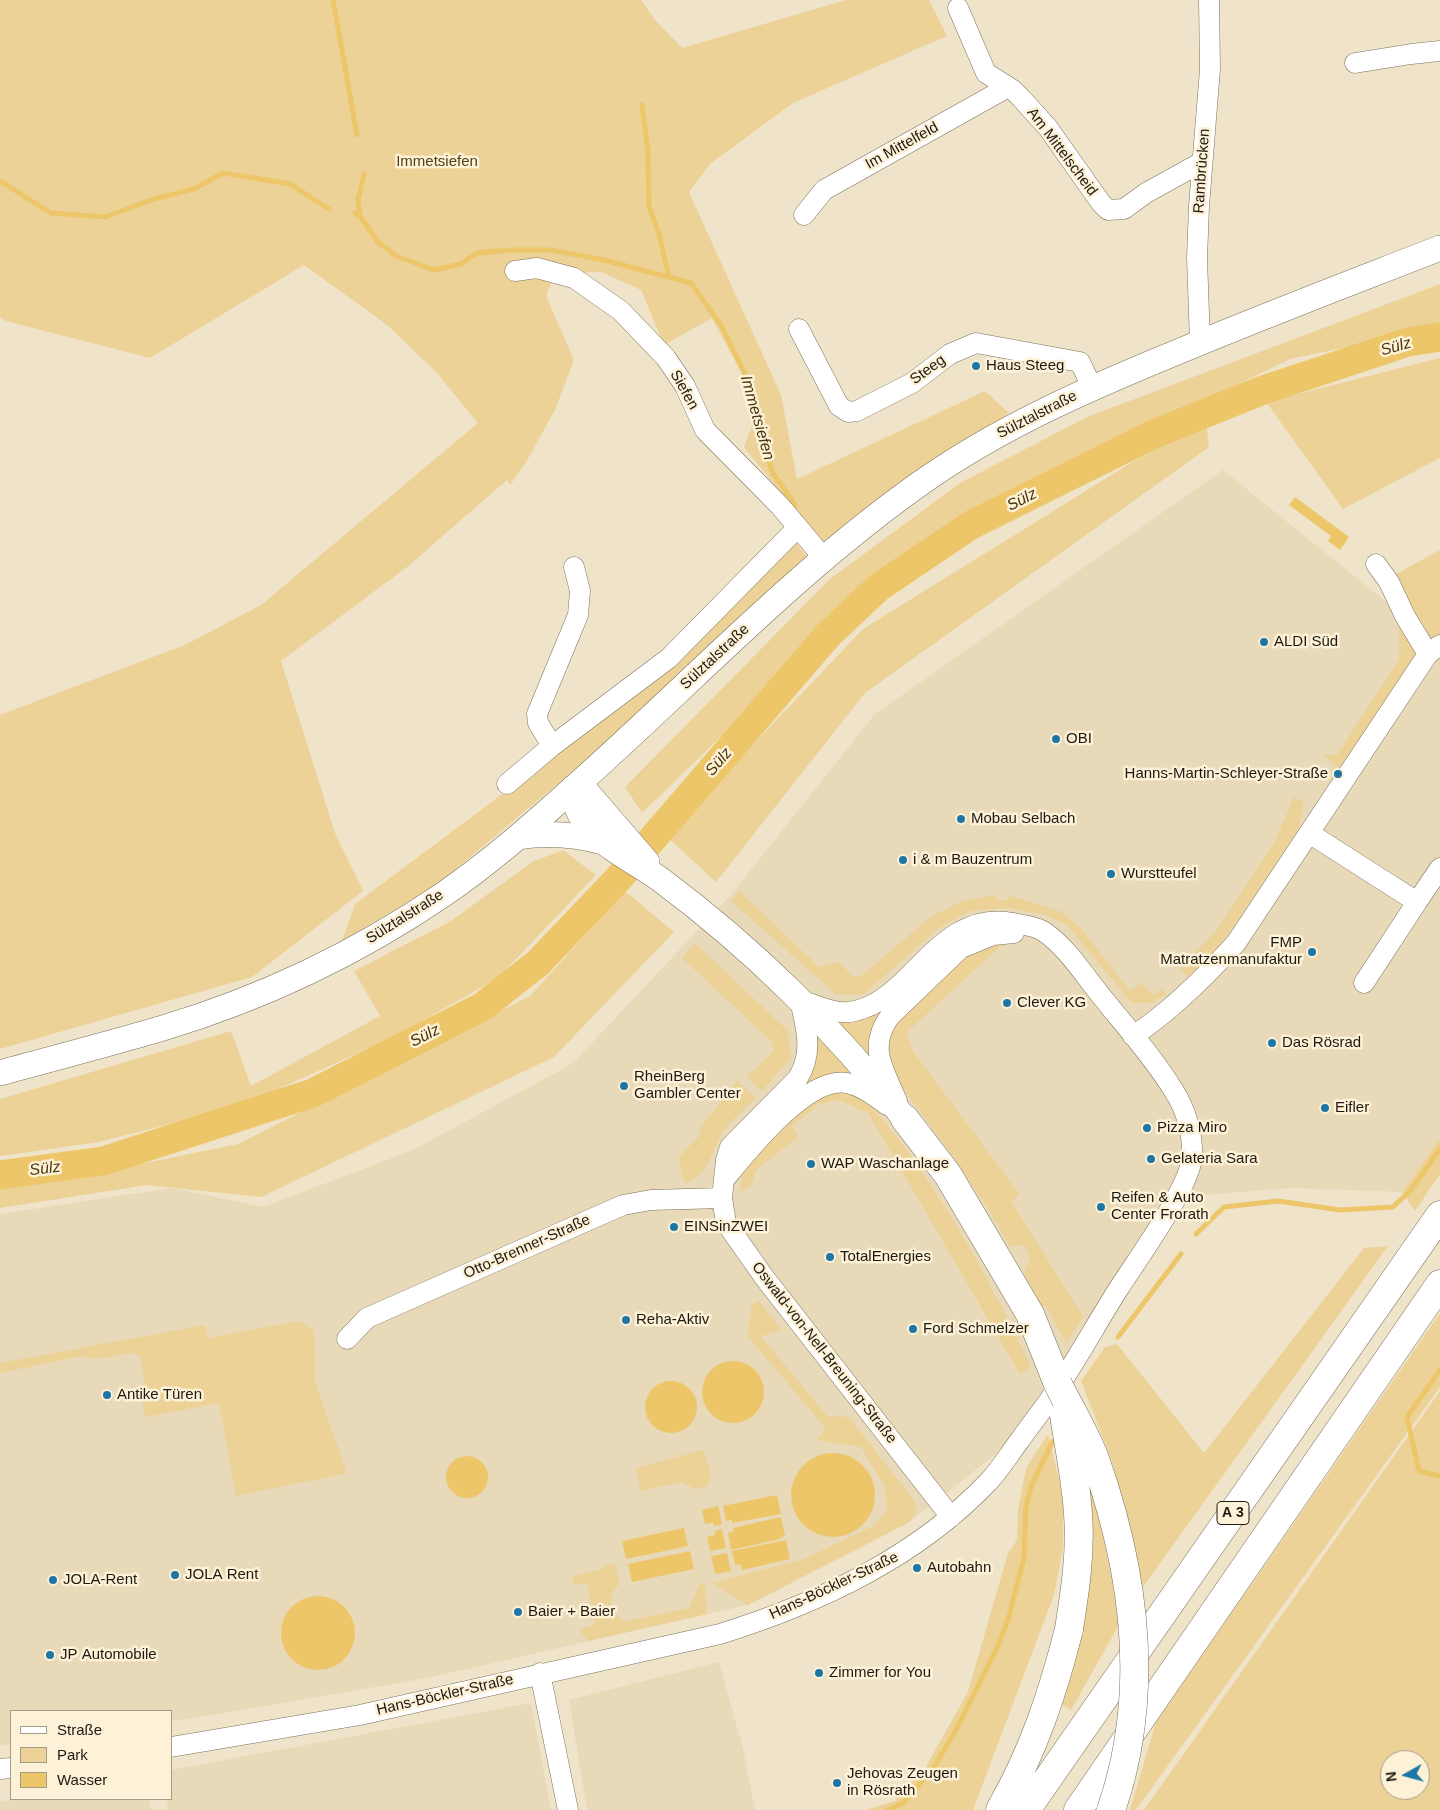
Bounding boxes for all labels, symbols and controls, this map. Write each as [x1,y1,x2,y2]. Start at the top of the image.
street label: Am Mittelscheid [1023,104,1101,200]
street label: Im Mittelfeld [862,119,942,173]
street label: Rambrücken [1190,128,1214,214]
park label: Immetsiefen [396,153,478,171]
water label: Sülz [1378,333,1414,361]
street label: Steeg [907,351,949,389]
place label: Haus Steeg [986,357,1064,375]
marker: Haus Steeg [970,360,982,372]
street label: Siefen [666,367,702,413]
water label: Immetsiefen [736,373,778,463]
street label: Sülztalstraße [994,387,1080,443]
water label: Sülz [1004,484,1040,516]
street label: Sülztalstraße [677,621,753,693]
place label: ALDI Süd [1274,633,1338,651]
marker: ALDI Süd [1258,636,1270,648]
place label: OBI [1066,730,1092,748]
marker: OBI [1050,733,1062,745]
water label: Sülz [702,744,736,780]
place label: Hanns-Martin-Schleyer-Straße [1125,765,1328,783]
marker: Hanns-Martin-Schleyer-Straße [1332,768,1344,780]
place label: Mobau Selbach [971,810,1075,828]
marker: Mobau Selbach [955,813,967,825]
place label: i & m Bauzentrum [913,851,1032,869]
marker: i & m Bauzentrum [897,854,909,866]
place label: Wurstteufel [1121,865,1197,883]
marker: Wurstteufel [1105,868,1117,880]
street label: Sülztalstraße [363,886,447,948]
place label: FMP Matratzenmanufaktur [1160,934,1302,969]
marker: FMP Matratzenmanufaktur [1306,946,1318,958]
place label: Clever KG [1017,994,1086,1012]
marker: Clever KG [1001,997,1013,1009]
water label: Sülz [407,1020,443,1052]
place label: Das Rösrad [1282,1034,1361,1052]
marker: Das Rösrad [1266,1037,1278,1049]
place label: RheinBerg Gambler Center [634,1068,741,1103]
marker: RheinBerg Gambler Center [618,1080,630,1092]
place label: Eifler [1335,1099,1369,1117]
marker: Eifler [1319,1102,1331,1114]
place label: Pizza Miro [1157,1119,1227,1137]
marker: Pizza Miro [1141,1122,1153,1134]
place label: Gelateria Sara [1161,1150,1258,1168]
marker: Gelateria Sara [1145,1153,1157,1165]
place label: WAP Waschanlage [821,1155,949,1173]
water label: Sülz [28,1158,62,1180]
marker: WAP Waschanlage [805,1158,817,1170]
place label: Reifen & Auto Center Frorath [1111,1189,1209,1224]
marker: Reifen & Auto Center Frorath [1095,1201,1107,1213]
street label: Otto-Brenner-Straße [461,1211,593,1283]
place label: EINSinZWEI [684,1218,768,1236]
marker: EINSinZWEI [668,1221,680,1233]
place label: TotalEnergies [840,1248,931,1266]
marker: TotalEnergies [824,1251,836,1263]
street label: Oswald-von-Nell-Breuning-Straße [748,1259,900,1447]
place label: Reha-Aktiv [636,1311,709,1329]
marker: Reha-Aktiv [620,1314,632,1326]
place label: Ford Schmelzer [923,1320,1029,1338]
marker: Ford Schmelzer [907,1323,919,1335]
place label: Antike Türen [117,1386,202,1404]
marker: Antike Türen [101,1389,113,1401]
road number: A 3 [1217,1502,1249,1525]
street label: Hans-Böckler-Straße [767,1548,901,1624]
place label: Autobahn [927,1559,991,1577]
marker: Autobahn [911,1562,923,1574]
place label: JOLA Rent [185,1566,258,1584]
marker: JOLA Rent [169,1569,181,1581]
place label: JOLA-Rent [63,1571,137,1589]
marker: JOLA-Rent [47,1574,59,1586]
place label: Baier + Baier [528,1603,615,1621]
marker: Baier + Baier [512,1606,524,1618]
place label: JP Automobile [60,1646,157,1664]
marker: JP Automobile [44,1649,56,1661]
place label: Zimmer for You [829,1664,931,1682]
marker: Zimmer for You [813,1667,825,1679]
street label: Hans-Böckler-Straße [375,1670,515,1720]
legend [10,1710,172,1800]
text: Straße [57,1721,102,1738]
text: Park [57,1746,88,1763]
north arrow [1380,1750,1430,1800]
place label: Jehovas Zeugen in Rösrath [847,1765,958,1800]
text: Wasser [57,1771,107,1788]
text: N [1383,1771,1400,1783]
marker: Jehovas Zeugen in Rösrath [831,1777,843,1789]

